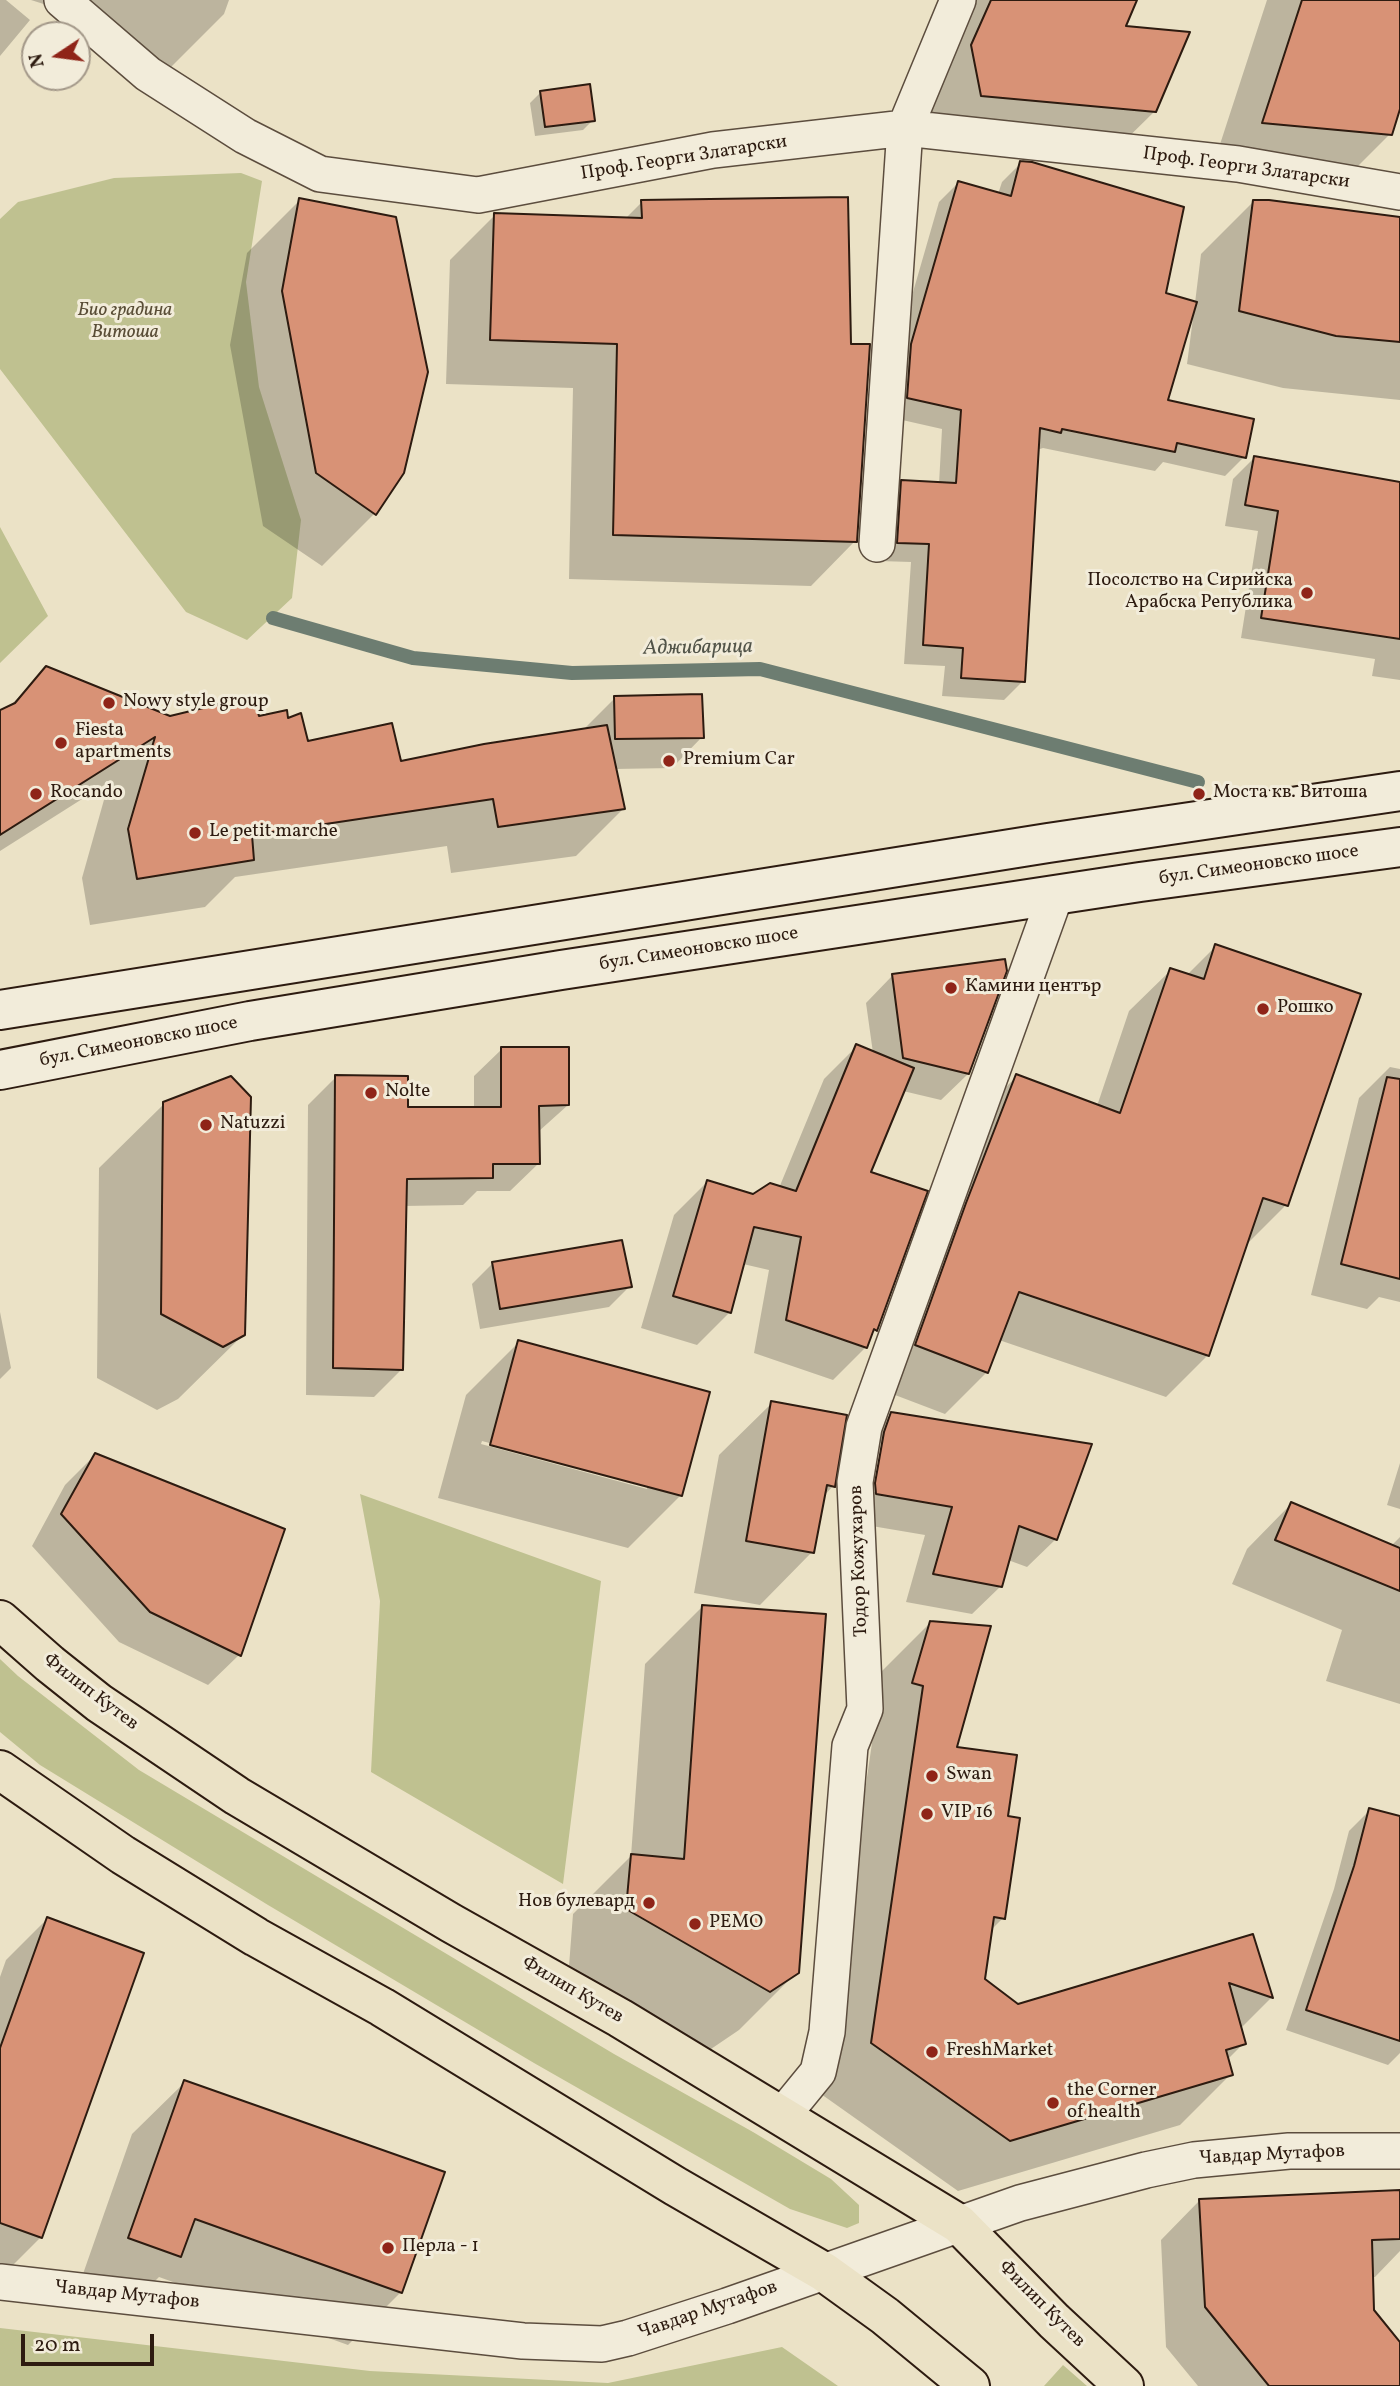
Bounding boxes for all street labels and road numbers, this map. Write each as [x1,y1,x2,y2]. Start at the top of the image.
street label: Проф. Георги Златарски [579,131,789,187]
street label: Проф. Георги Златарски [1141,143,1351,195]
street label: бул. Симеоновско шосе [1158,841,1360,891]
street label: бул. Симеоновско шосе [598,923,800,977]
street label: бул. Симеоновско шосе [38,1013,240,1073]
street label: Тодор Кожухаров [846,1485,874,1637]
street label: Филип Кутев [38,1650,142,1736]
street label: Филип Кутев [517,1953,627,2029]
street label: Чавдар Мутафов [1199,2141,1345,2171]
street label: Филип Кутев [993,2257,1089,2353]
street label: Чавдар Мутафов [635,2276,781,2346]
street label: Чавдар Мутафов [53,2277,201,2315]

